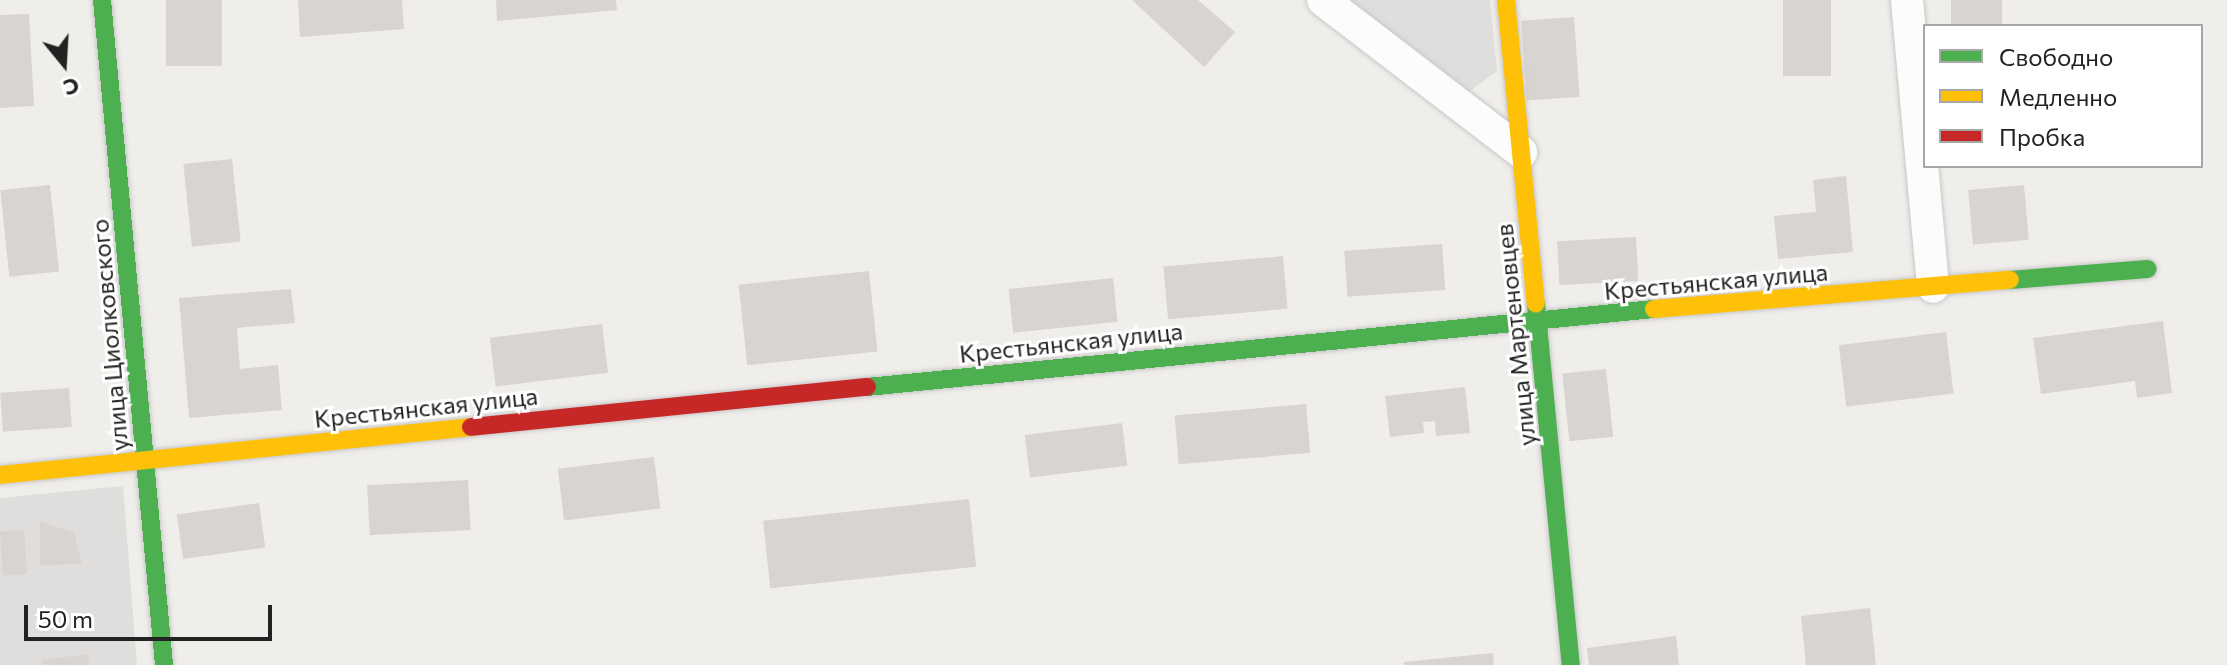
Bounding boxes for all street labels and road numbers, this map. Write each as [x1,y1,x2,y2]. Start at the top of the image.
street label: улица Циолковского [85,218,133,452]
street label: улица Мартеновцев [1489,223,1541,447]
street label: Крестьянская улица [1603,257,1829,305]
street label: Крестьянская улица [958,316,1184,368]
street label: Крестьянская улица [313,381,539,433]

